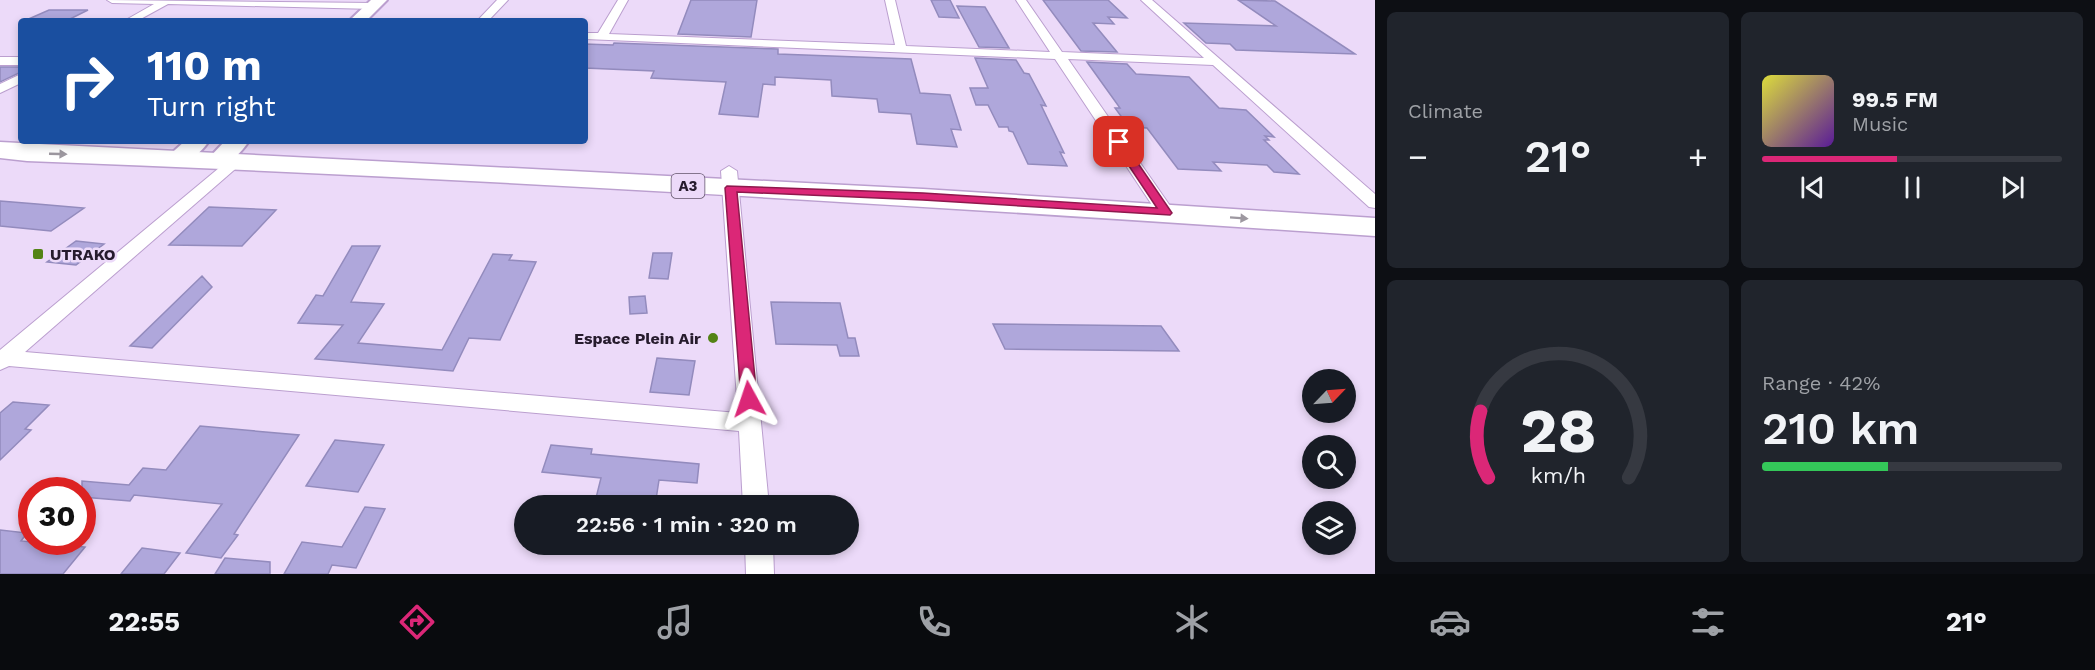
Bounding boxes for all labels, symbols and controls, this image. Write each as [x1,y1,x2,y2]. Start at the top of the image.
text: 110 m [147,41,262,90]
icon: right [48,42,126,120]
text: 99.5 FM [1852,87,1938,112]
text: Turn right [147,91,276,123]
text: Climate [1408,99,1483,123]
text: Music [1852,112,1908,136]
pin [1093,116,1144,167]
icon: arrive [1102,125,1135,158]
text: 21° [1524,130,1592,183]
text: − [1408,137,1428,176]
text: + [1688,137,1708,176]
one-way arrow [49,150,68,159]
icon: previous [1796,171,1829,204]
icon: pause [1896,171,1929,204]
icon: next [1996,171,2029,204]
road number: A3 [672,174,704,198]
one-way arrow [1229,213,1248,222]
place label: UTRAKO [50,245,116,264]
marker: UTRAKO [31,247,45,261]
place label: Espace Plein Air [574,329,701,348]
marker: Espace Plein Air [706,331,720,345]
position arrow [717,367,781,431]
north arrow [1302,369,1356,423]
map controls [1302,369,1356,555]
text: Range · 42% [1762,371,1880,395]
text: 28 [1520,394,1596,467]
text: 210 km [1762,402,1919,455]
button: search [1302,435,1356,489]
text: km/h [1530,463,1586,488]
speed limit sign: 30 [18,477,96,555]
button: layers [1302,501,1356,555]
text: 22:56 · 1 min · 320 m [576,512,797,537]
icon: directions [396,601,438,643]
icon: music [654,601,696,643]
icon: phone [913,601,955,643]
icon: climate [1171,601,1213,643]
icon: car [1429,601,1471,643]
icon: filters [1687,601,1729,643]
text: 22:55 [108,606,180,638]
text: 21° [1946,606,1987,638]

